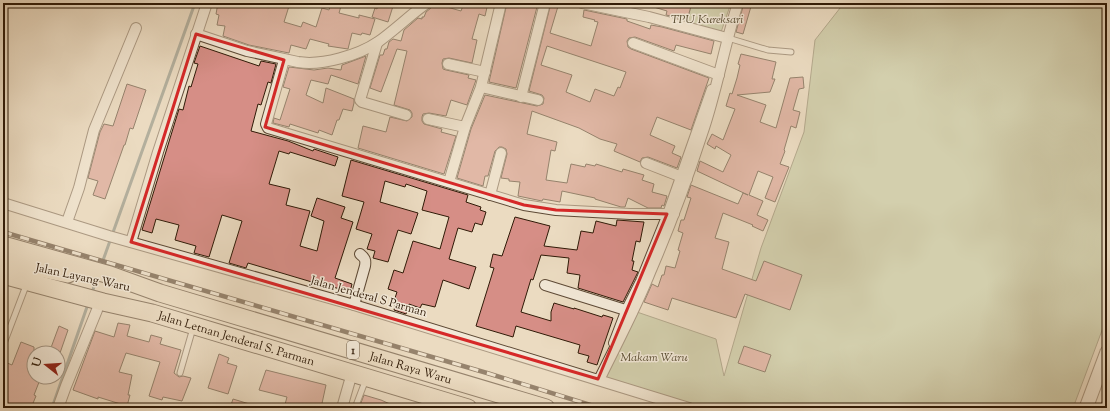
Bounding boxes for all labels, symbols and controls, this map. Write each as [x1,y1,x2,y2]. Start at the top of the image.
park label: TPU Kureksari [671,11,743,29]
street label: Jalan Layang Waru [33,259,132,297]
street label: Jalan Jenderal S Parman [307,271,429,322]
street label: Jalan Letnan Jenderal S. Parman [155,307,317,371]
road number: 1 [347,341,359,359]
north arrow [26,345,66,385]
street label: Jalan Raya Waru [366,348,454,389]
park label: Makam Waru [620,349,689,367]
text: U [28,356,46,370]

